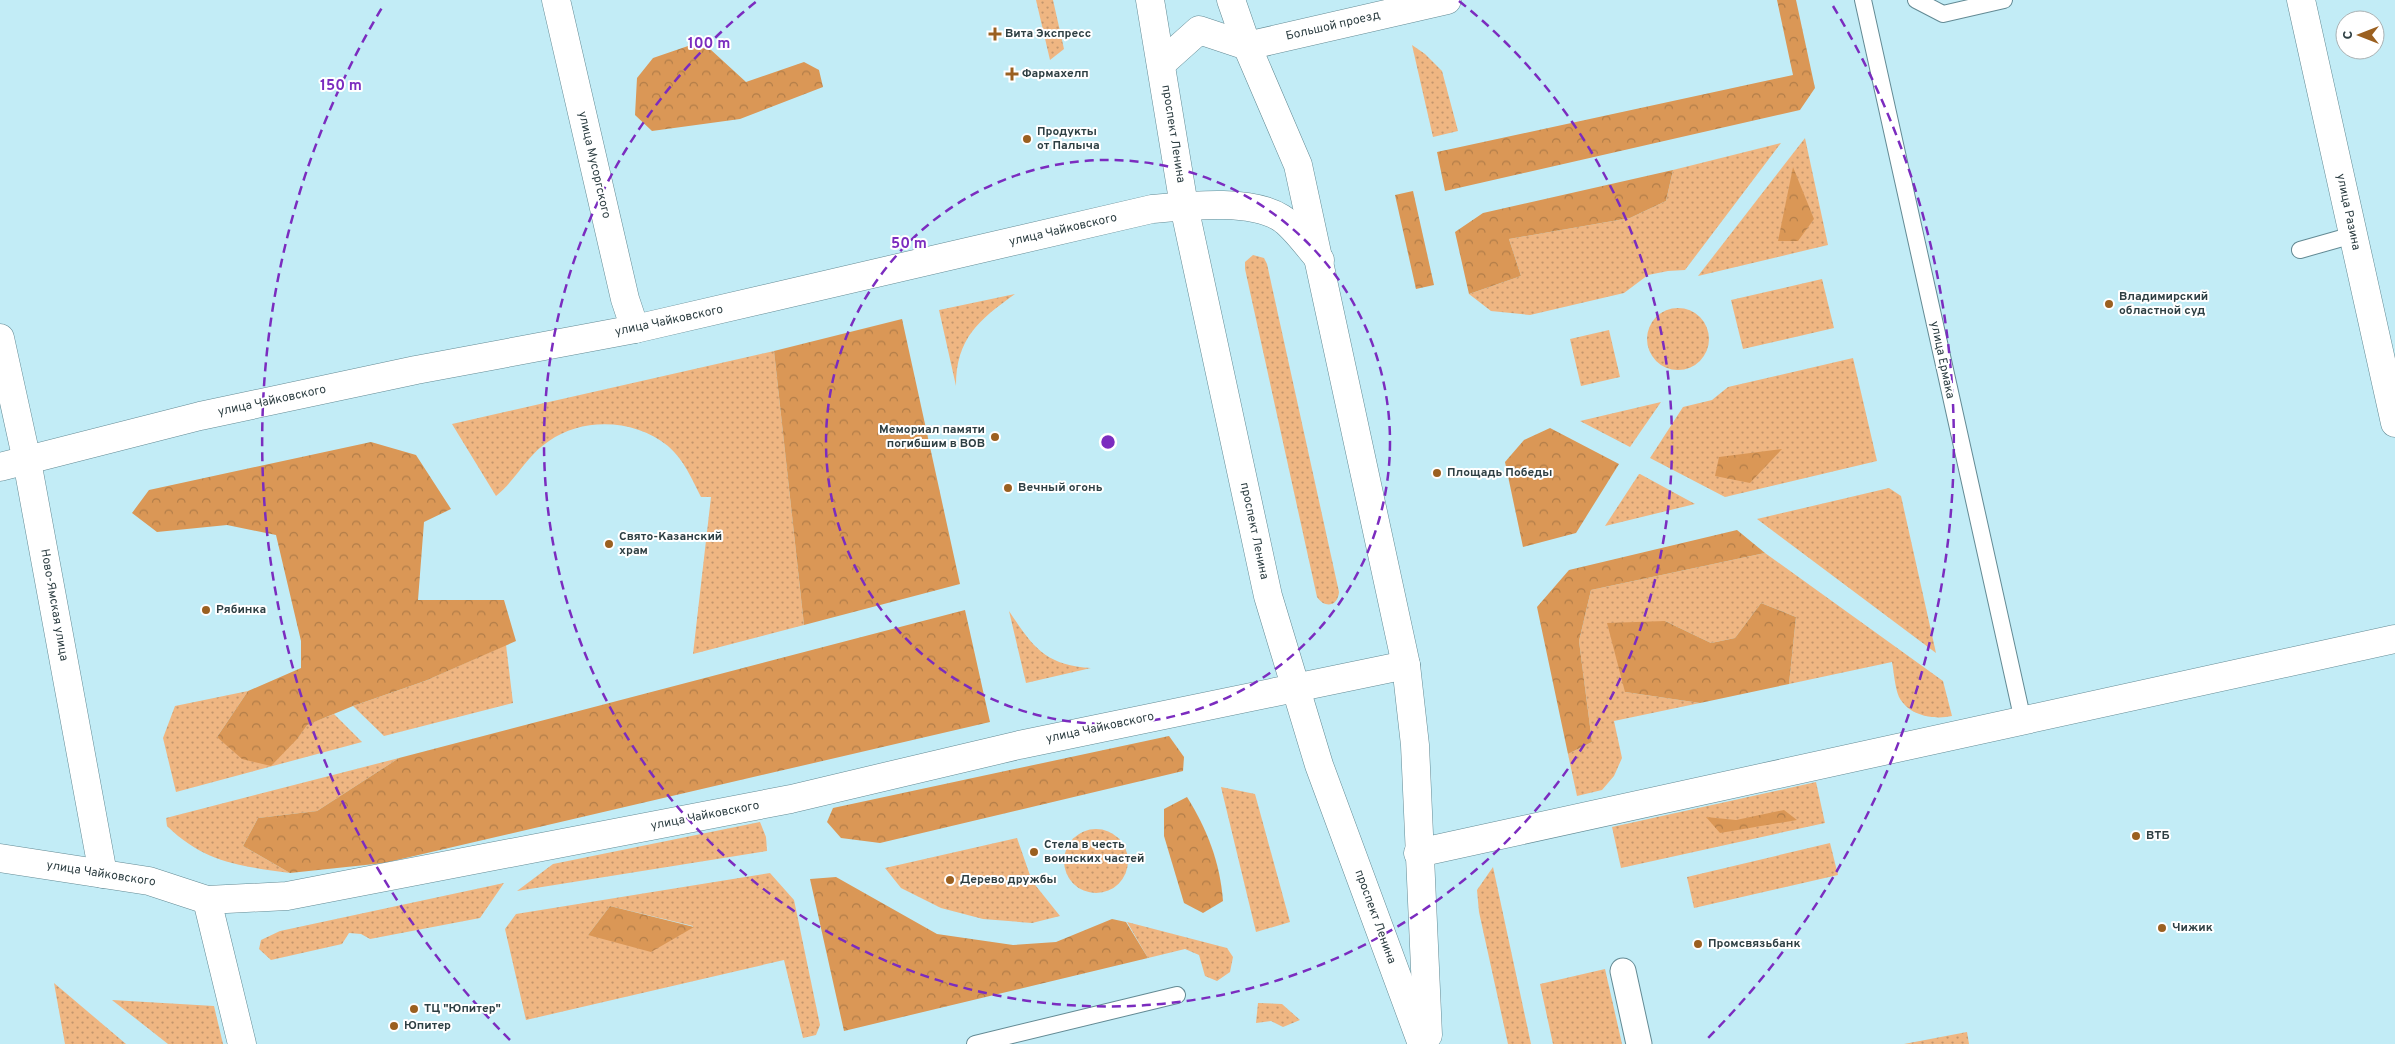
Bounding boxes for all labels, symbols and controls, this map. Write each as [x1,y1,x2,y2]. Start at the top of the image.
street label: Большой проезд [1284,7,1382,45]
north arrow [2335,10,2385,60]
place label: Вита Экспресс [1005,26,1091,42]
marker: Вита Экспресс [989,28,1001,40]
text: С [2340,30,2357,39]
text: 100 m [688,35,730,54]
place label: Фармахелп [1022,66,1089,82]
marker: Фармахелп [1006,68,1018,80]
text: 150 m [320,77,362,96]
street label: проспект Ленина [1157,84,1189,184]
street label: улица Мусоргского [574,110,614,220]
place label: Продукты от Палыча [1037,124,1100,154]
marker: Продукты от Палыча [1021,133,1033,145]
street label: улица Разина [2332,172,2364,252]
street label: улица Чайковского [1007,210,1119,250]
text: 50 m [891,235,927,254]
place label: Владимирский областной суд [2119,289,2208,319]
marker: Владимирский областной суд [2103,298,2115,310]
street label: улица Чайковского [613,302,725,340]
street label: улица Ермака [1926,320,1958,400]
street label: улица Чайковского [216,382,328,420]
place label: Мемориал памяти погибшим в ВОВ [879,422,985,452]
marker: Мемориал памяти погибшим в ВОВ [989,431,1001,443]
centre of rings [1099,433,1117,451]
place label: Площадь Победы [1447,465,1552,481]
marker: Площадь Победы [1431,467,1443,479]
place label: Вечный огонь [1018,480,1103,496]
street label: проспект Ленина [1236,481,1272,581]
marker: Вечный огонь [1002,482,1014,494]
place label: Свято-Казанский храм [619,529,722,559]
marker: Свято-Казанский храм [603,538,615,550]
street label: Ново-Ямская улица [36,548,72,662]
place label: Рябинка [216,602,266,618]
marker: Рябинка [200,604,212,616]
street label: улица Чайковского [1044,709,1156,747]
street label: улица Чайковского [649,798,761,834]
place label: ВТБ [2146,828,2170,844]
marker: ВТБ [2130,830,2142,842]
place label: Стела в честь воинских частей [1044,837,1144,867]
marker: Стела в честь воинских частей [1028,846,1040,858]
street label: улица Чайковского [45,857,157,891]
street label: проспект Ленина [1351,868,1399,966]
place label: Дерево дружбы [960,872,1057,888]
marker: Дерево дружбы [944,874,956,886]
place label: Чижик [2172,920,2213,936]
marker: Чижик [2156,922,2168,934]
place label: Промсвязьбанк [1708,936,1801,952]
marker: Промсвязьбанк [1692,938,1704,950]
place label: ТЦ "Юпитер" [424,1001,501,1017]
marker: ТЦ "Юпитер" [408,1003,420,1015]
place label: Юпитер [404,1018,451,1034]
marker: Юпитер [388,1020,400,1032]

